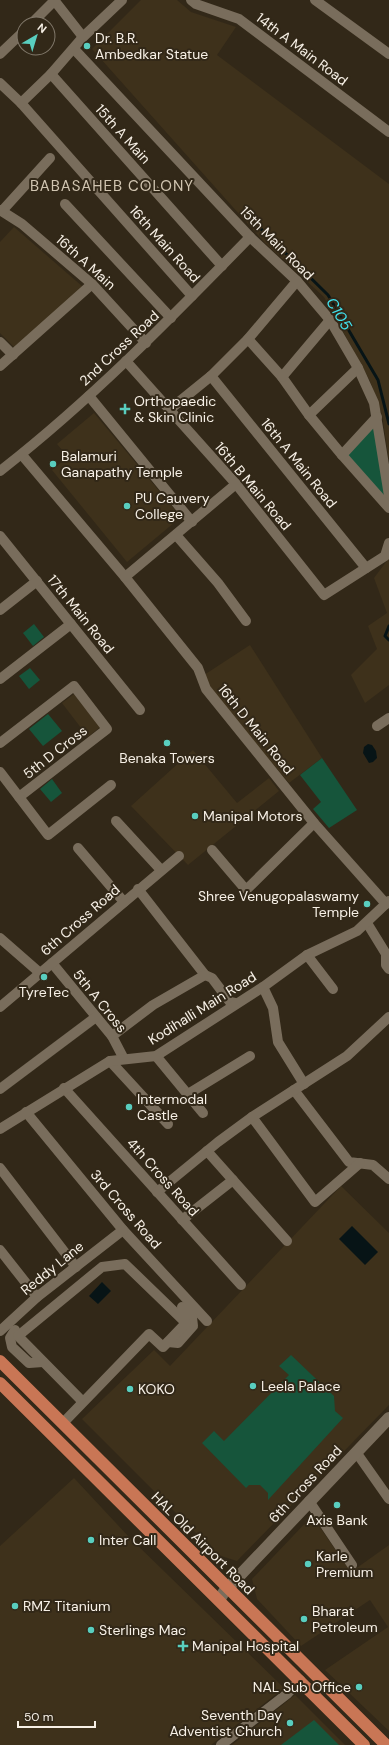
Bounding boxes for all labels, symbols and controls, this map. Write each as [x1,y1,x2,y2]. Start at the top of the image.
street label: 14th A Main Road [253,9,351,89]
north arrow [16,16,56,56]
text: N [35,20,50,36]
place label: Dr. B.R. Ambedkar Statue [95,29,208,63]
marker: Dr. B.R. Ambedkar Statue [82,41,92,51]
street label: 15th A Main [92,100,154,168]
district label: BABASAHEB COLONY [30,176,194,196]
street label: 16th Main Road [126,202,204,286]
street label: 15th Main Road [236,202,318,284]
street label: 16th A Main [52,230,120,294]
water label: C105 [321,294,357,334]
street label: 2nd Cross Road [75,307,163,389]
place label: Orthopaedic & Skin Clinic [134,392,216,426]
marker: Orthopaedic & Skin Clinic [119,403,131,415]
street label: 16th A Main Road [257,414,341,512]
street label: 16th B Main Road [211,438,295,534]
place label: Balamuri Ganapathy Temple [61,447,183,481]
marker: Balamuri Ganapathy Temple [48,459,58,469]
place label: PU Cauvery College [135,489,210,523]
marker: PU Cauvery College [122,501,132,511]
street label: 17th Main Road [44,571,118,657]
street label: 16th D Main Road [214,680,298,778]
street label: 5th D Cross [19,721,91,783]
marker: Benaka Towers [162,738,172,748]
place label: Benaka Towers [119,749,215,767]
place label: Manipal Motors [203,807,303,825]
marker: Manipal Motors [190,811,200,821]
street label: 6th Cross Road [36,881,124,959]
place label: Shree Venugopalaswamy Temple [198,887,359,921]
marker: Shree Venugopalaswamy Temple [362,899,372,909]
street label: 5th A Cross [69,966,131,1036]
street label: Kodihalli Main Road [145,967,259,1049]
marker: TyreTec [39,972,49,982]
place label: TyreTec [19,983,69,1001]
place label: Intermodal Castle [137,1090,207,1124]
marker: Intermodal Castle [124,1102,134,1112]
street label: 4th Cross Road [123,1134,203,1220]
street label: 3rd Cross Road [87,1166,165,1252]
street label: Reddy Lane [17,1237,87,1299]
place label: Leela Palace [261,1377,341,1395]
place label: KOKO [138,1380,175,1398]
marker: Leela Palace [248,1381,258,1391]
marker: KOKO [125,1384,135,1394]
street label: 6th Cross Road [264,1441,346,1527]
street label: HAL Old Airport Road [148,1488,258,1598]
marker: Axis Bank [332,1500,342,1510]
place label: Axis Bank [306,1511,368,1529]
place label: Inter Call [99,1531,156,1549]
marker: Inter Call [86,1535,96,1545]
place label: Karle Premium [316,1547,373,1581]
marker: Karle Premium [303,1559,313,1569]
place label: RMZ Titanium [23,1597,111,1615]
marker: RMZ Titanium [10,1601,20,1611]
place label: Bharat Petroleum [312,1602,378,1636]
marker: Bharat Petroleum [299,1614,309,1624]
place label: Sterlings Mac [99,1621,186,1639]
marker: Sterlings Mac [86,1625,96,1635]
place label: Manipal Hospital [192,1637,299,1655]
marker: Manipal Hospital [177,1640,189,1652]
place label: NAL Sub Office [253,1678,351,1696]
marker: NAL Sub Office [354,1682,364,1692]
scale bar [18,1703,95,1729]
place label: Seventh Day Adventist Church [169,1706,282,1740]
text: 50 m [24,1709,53,1725]
marker: Seventh Day Adventist Church [285,1718,295,1728]

